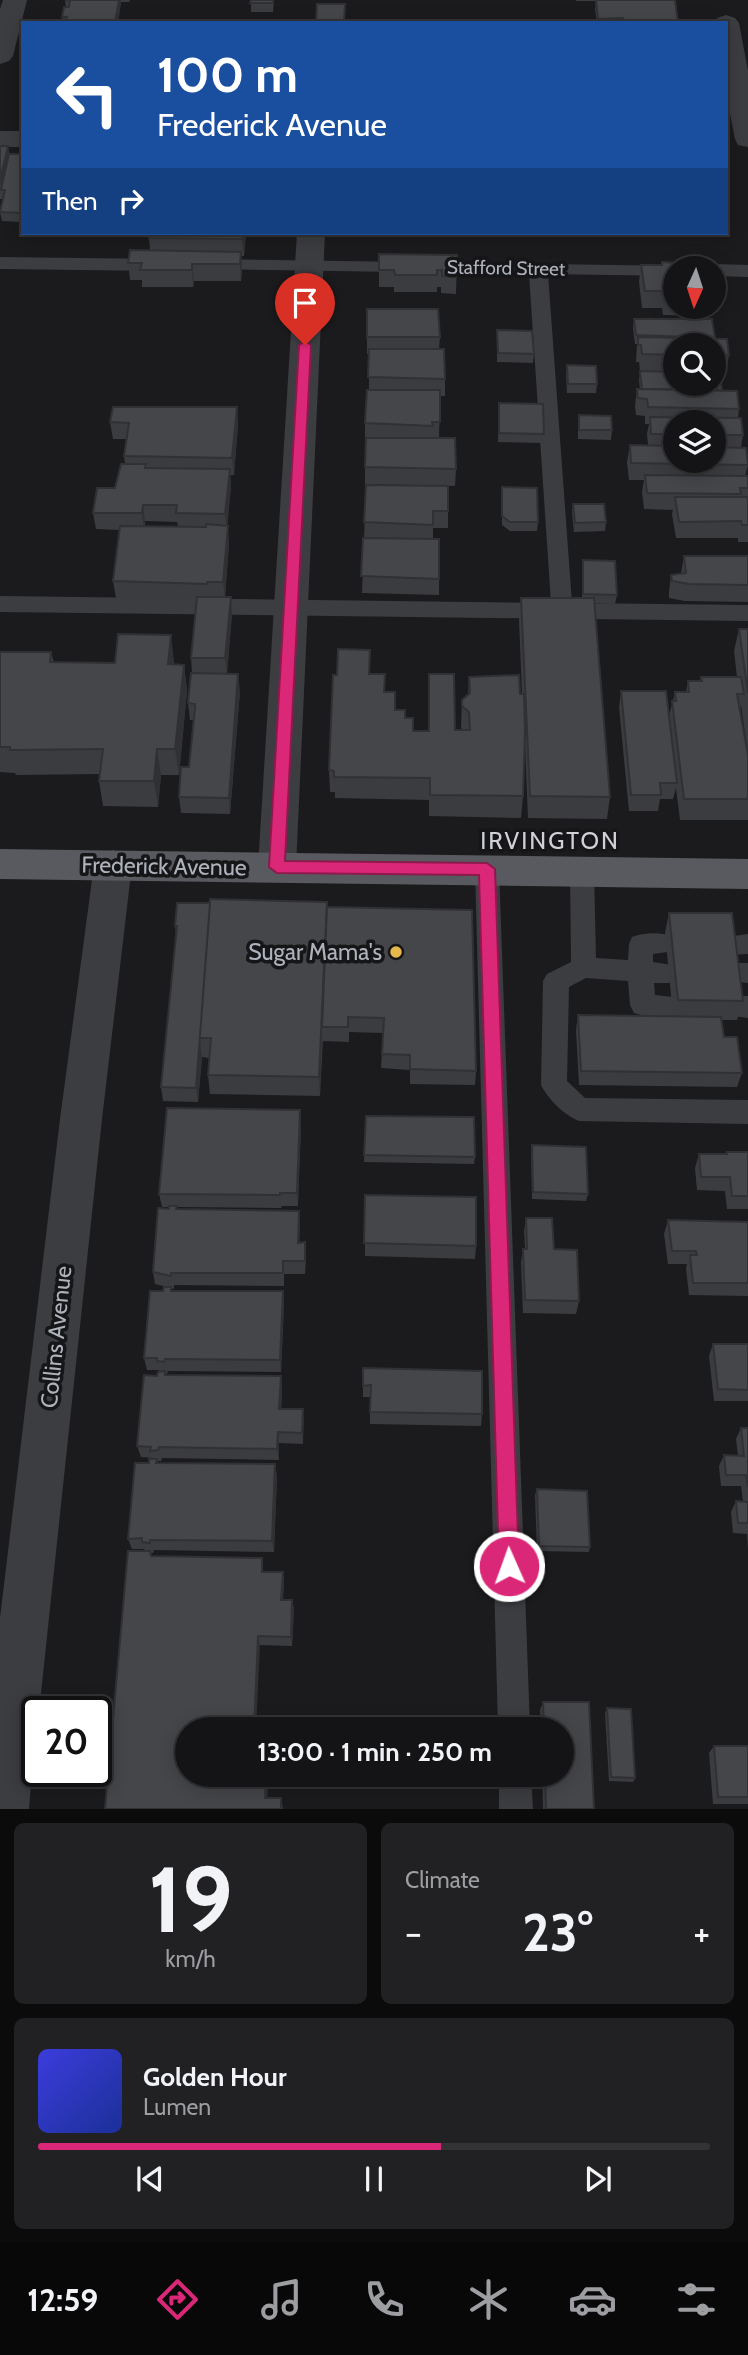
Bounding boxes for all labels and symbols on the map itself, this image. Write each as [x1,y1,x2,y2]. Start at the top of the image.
street label: Stafford Street [447,255,566,281]
north arrow [663,256,726,318]
pin [275,273,335,345]
district label: IRVINGTON [480,826,620,855]
street label: Frederick Avenue [81,851,247,881]
place label: Sugar Mama's [248,938,382,966]
marker: Sugar Mama's [388,944,404,960]
street label: Collins Avenue [35,1264,77,1409]
position arrow [472,1529,546,1603]
speed limit sign: 20 [21,1696,112,1787]

